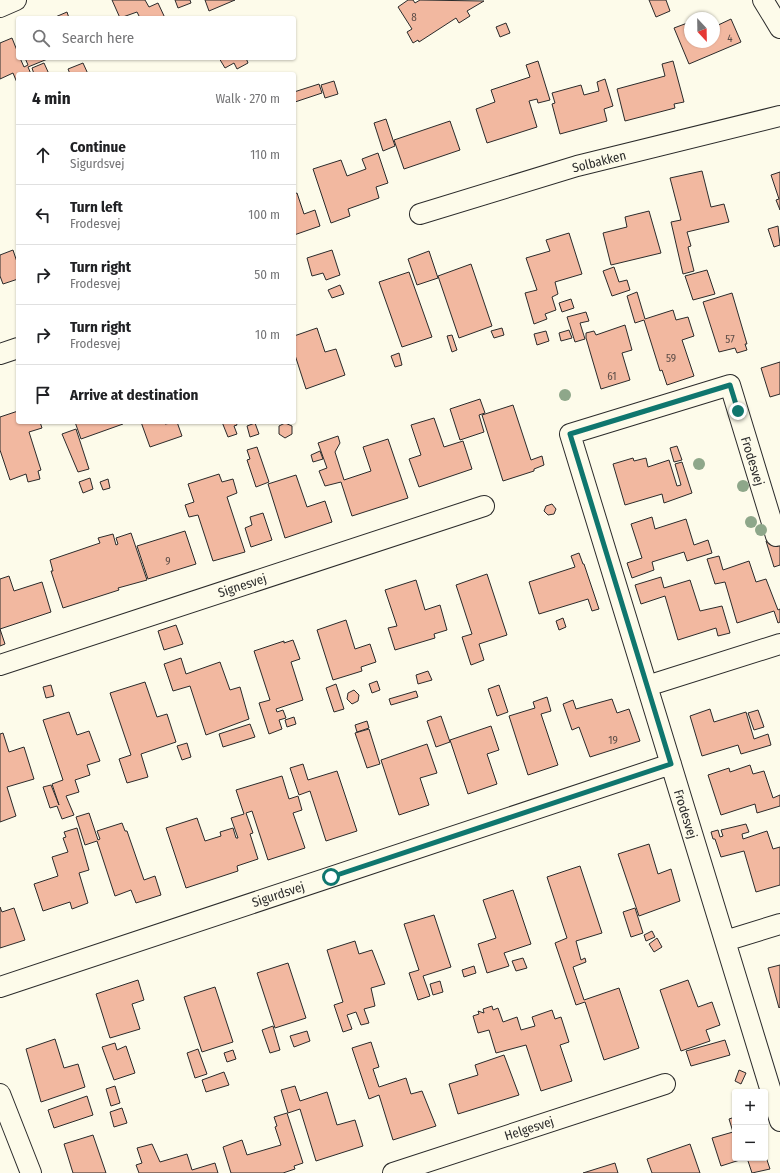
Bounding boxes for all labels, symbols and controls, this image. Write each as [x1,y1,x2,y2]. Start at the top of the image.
house number: 8 [411,11,417,24]
north arrow [684,12,720,48]
search box [16,16,296,60]
icon: search [30,27,52,49]
text: Search here [62,29,134,47]
house number: 4 [727,32,733,45]
text: 4 min [32,88,71,109]
text: Walk · 270 m [215,91,280,106]
text: Continue [70,138,126,156]
icon: ahead [32,144,54,166]
text: 110 m [250,147,280,162]
street label: Solbakken [571,148,628,175]
text: Sigurdsvej [70,156,124,171]
text: Turn left [70,198,123,216]
icon: left [32,204,54,226]
text: 100 m [248,207,280,222]
text: Frodesvej [70,216,120,231]
text: Turn right [70,258,131,276]
icon: right [32,264,54,286]
text: 50 m [254,267,280,282]
text: Frodesvej [70,276,120,291]
text: Turn right [70,318,131,336]
icon: right [32,324,54,346]
text: 10 m [255,327,280,342]
house number: 57 [725,333,735,346]
text: Frodesvej [70,336,120,351]
house number: 59 [666,352,676,365]
house number: 61 [607,370,617,383]
icon: arrive [32,384,54,406]
text: Arrive at destination [70,386,198,404]
route end [729,402,747,420]
street label: Frodesvej [738,435,767,487]
house number: 9 [165,555,171,568]
street label: Signesvej [216,571,268,600]
house number: 19 [608,734,618,747]
street label: Frodesvej [671,788,700,840]
route start [322,868,340,886]
street label: Sigurdsvej [250,879,306,910]
map controls [732,1089,768,1161]
button: + [732,1089,768,1125]
street label: Helgesvej [503,1113,556,1143]
button: − [732,1125,768,1161]

